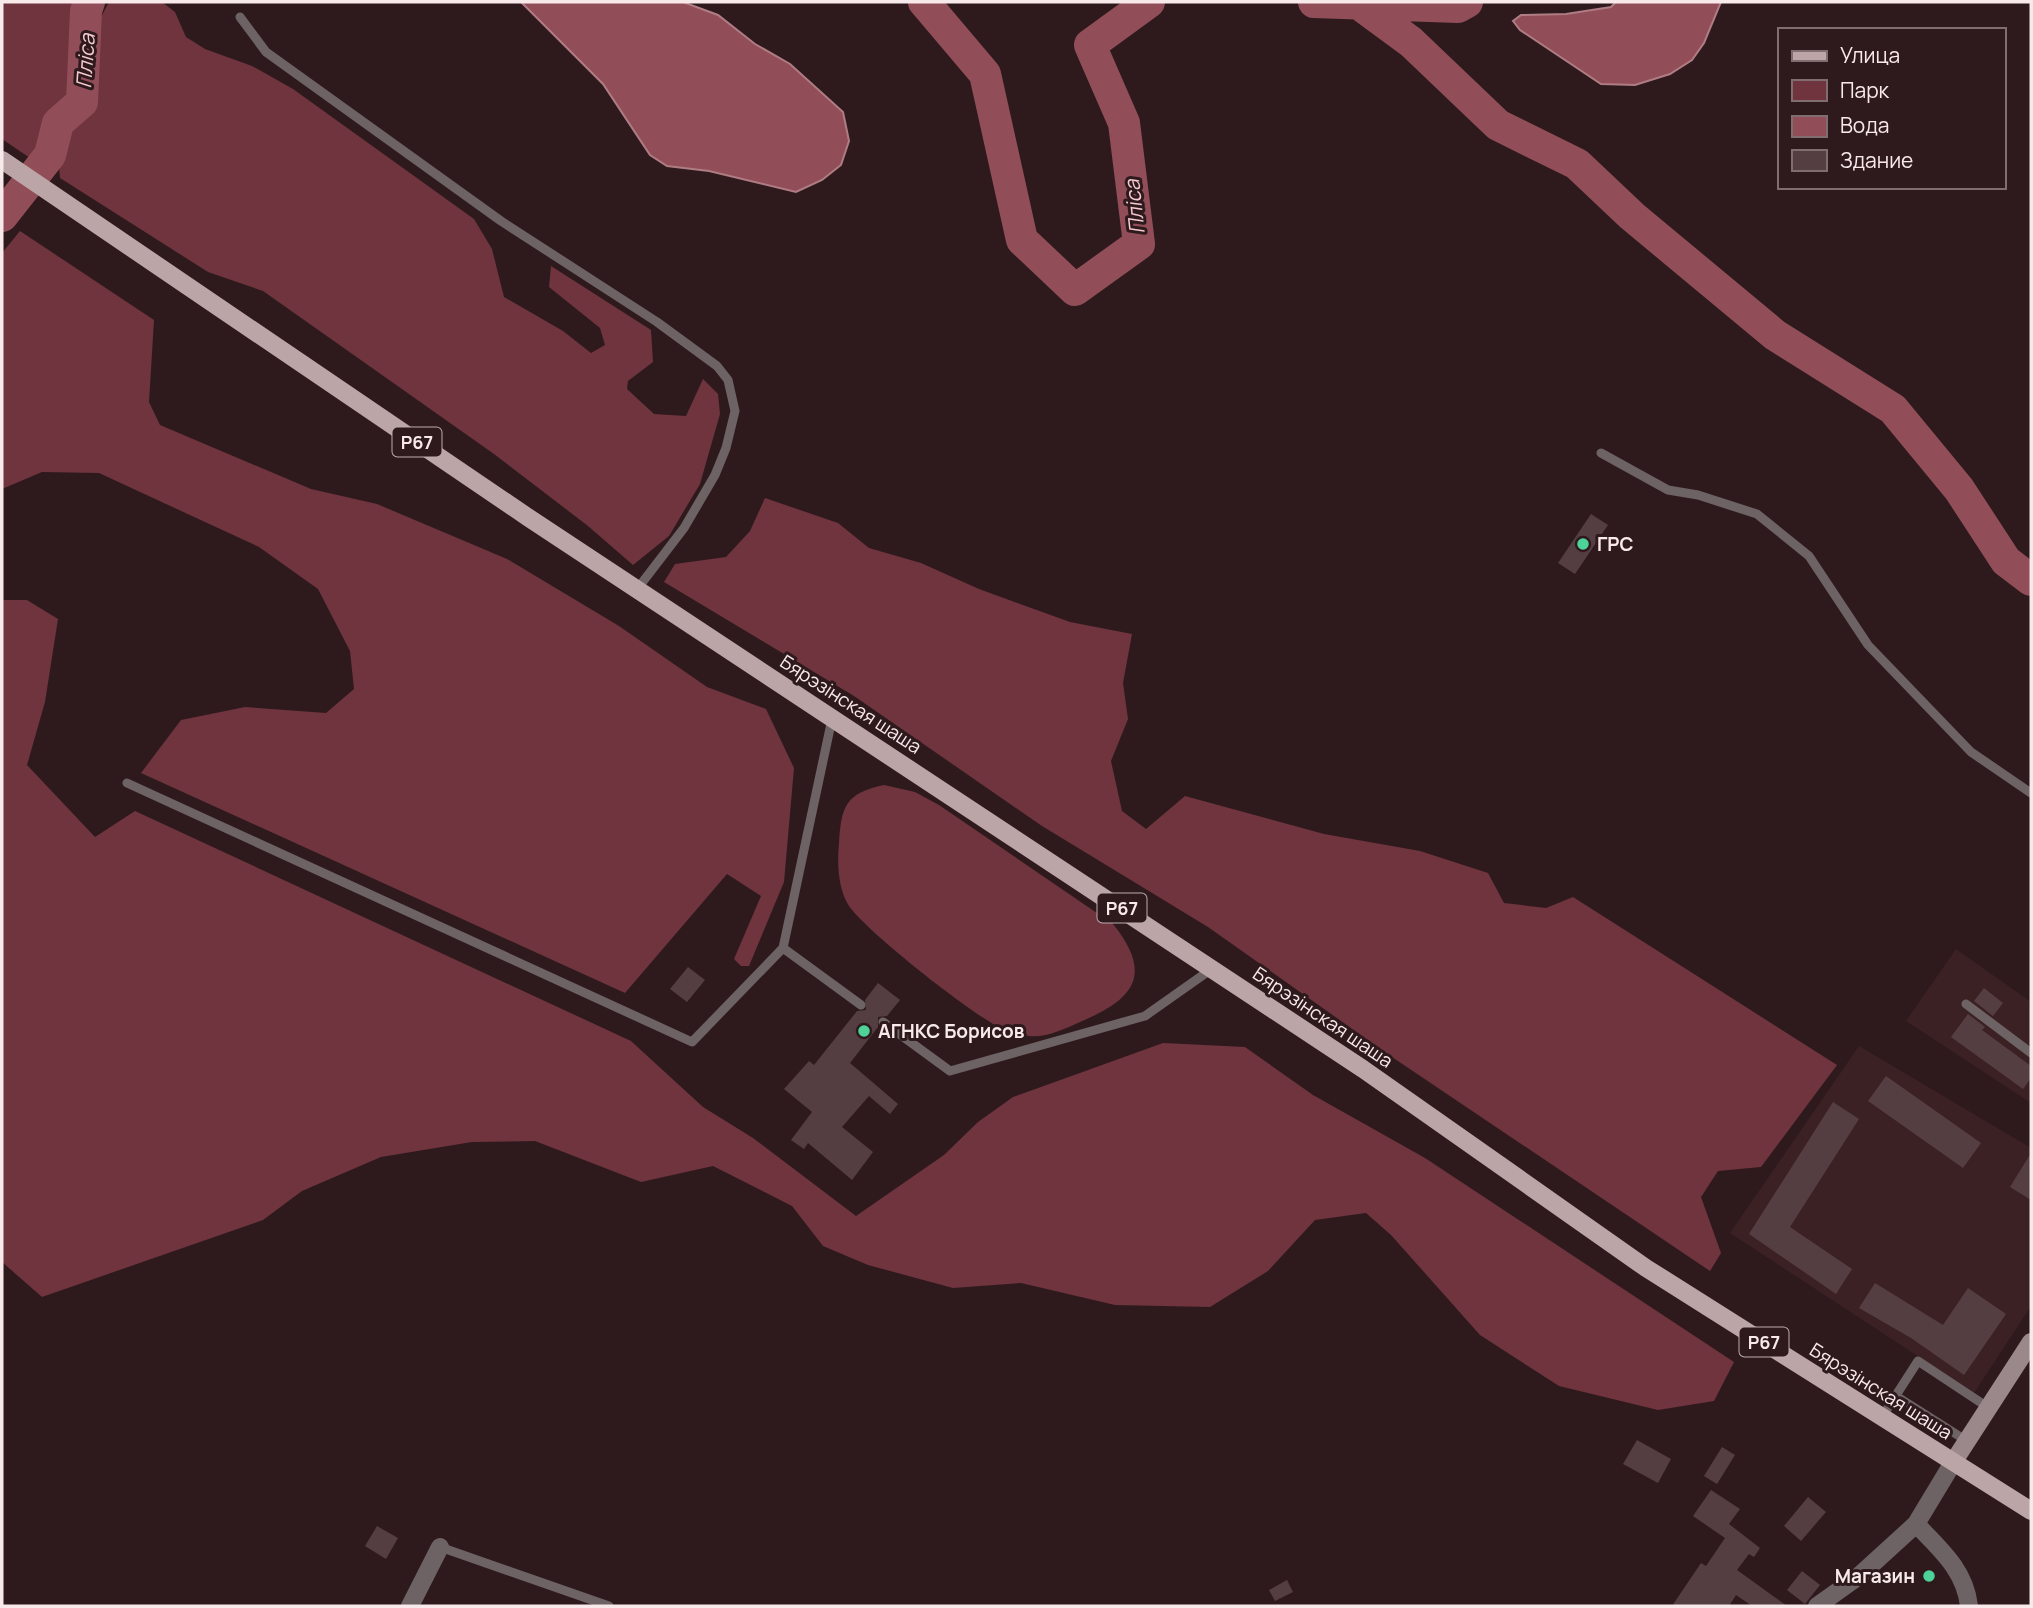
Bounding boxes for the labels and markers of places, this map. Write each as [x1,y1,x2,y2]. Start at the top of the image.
place label: ГРС [1597,531,1634,557]
marker: ГРС [1575,536,1591,552]
place label: АГНКС Борисов [878,1018,1025,1044]
marker: АГНКС Борисов [856,1023,872,1039]
place label: Магазин [1835,1563,1915,1589]
marker: Магазин [1921,1568,1937,1584]

